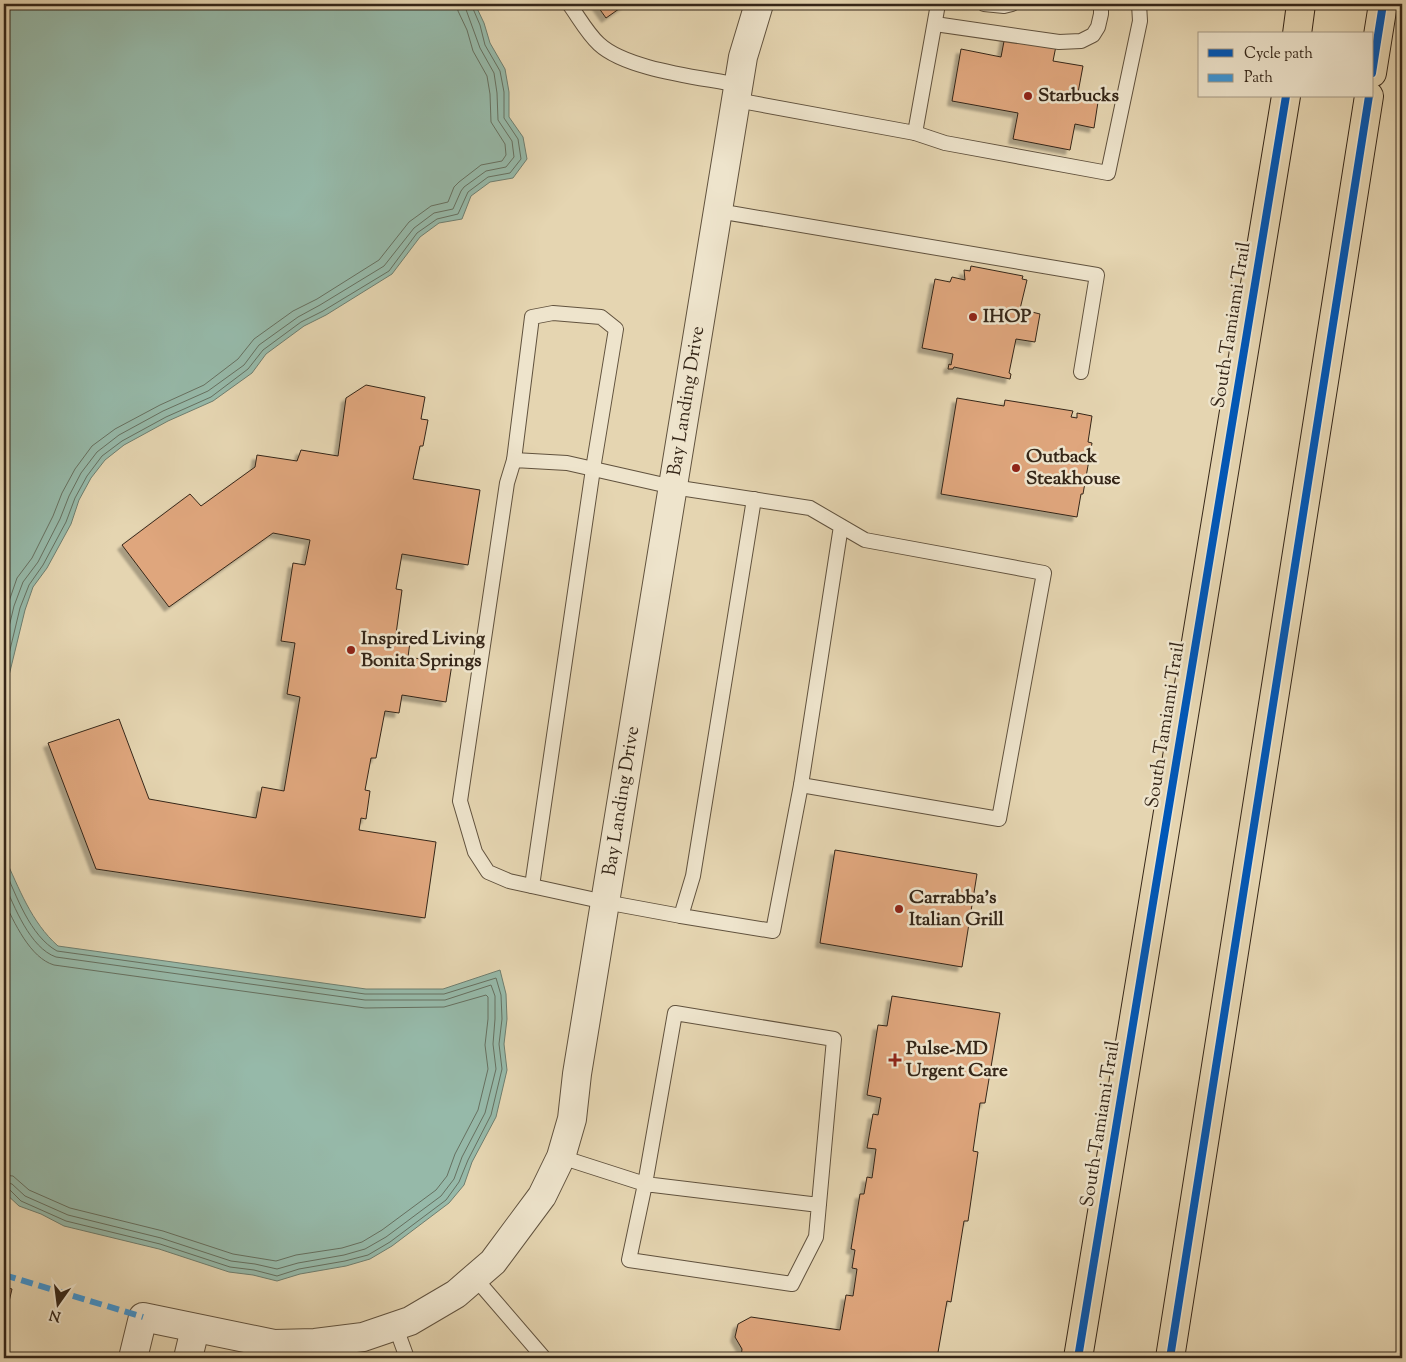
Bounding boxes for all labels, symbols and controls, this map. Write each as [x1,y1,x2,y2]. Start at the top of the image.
legend [1198,32,1374,98]
text: Cycle path [1244,44,1313,65]
text: Path [1244,68,1273,89]
place label: Starbucks [1038,83,1119,110]
marker: Starbucks [1022,90,1034,102]
street label: South Tamiami Trail [1206,240,1258,410]
place label: IHOP [983,304,1031,331]
marker: IHOP [967,311,979,323]
street label: Bay Landing Drive [662,324,712,478]
place label: Outback Steakhouse [1026,444,1121,493]
marker: Outback Steakhouse [1010,462,1022,474]
place label: Inspired Living Bonita Springs [361,626,486,675]
street label: South Tamiami Trail [1140,640,1192,810]
marker: Inspired Living Bonita Springs [345,644,357,656]
street label: Bay Landing Drive [597,724,647,878]
place label: Carrabba's Italian Grill [909,885,1005,934]
marker: Carrabba's Italian Grill [893,903,905,915]
place label: Pulse-MD Urgent Care [906,1036,1008,1085]
street label: South Tamiami Trail [1075,1039,1127,1209]
marker: Pulse-MD Urgent Care [888,1053,902,1067]
north arrow [32,1280,82,1330]
text: N [47,1304,63,1326]

